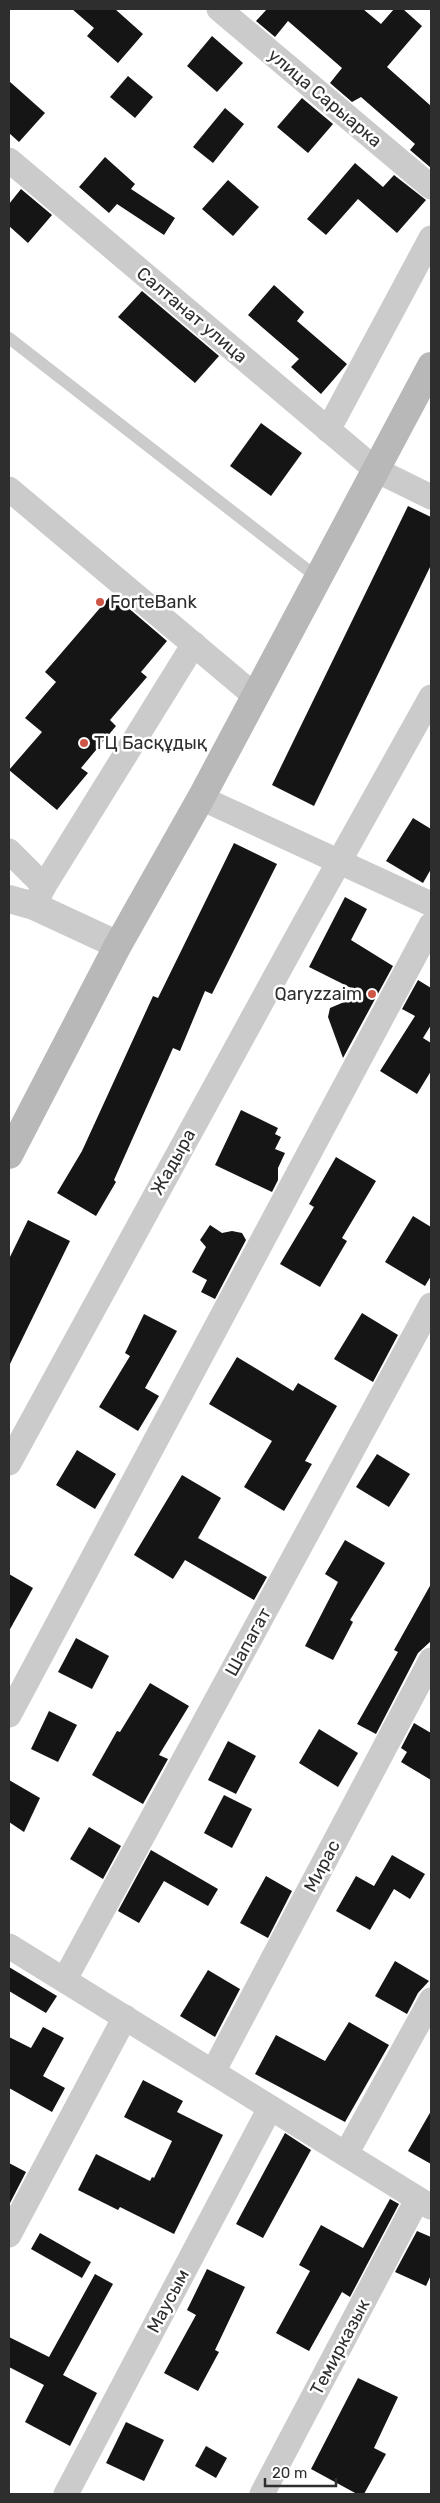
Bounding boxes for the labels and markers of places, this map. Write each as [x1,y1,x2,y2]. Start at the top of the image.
place label: ForteBank [110,591,197,613]
marker: ForteBank [94,596,106,608]
place label: ТЦ Басқұдық [94,732,208,754]
marker: ТЦ Басқұдық [78,737,90,749]
place label: Qaryzzaim [275,983,362,1005]
marker: Qaryzzaim [366,988,378,1000]

